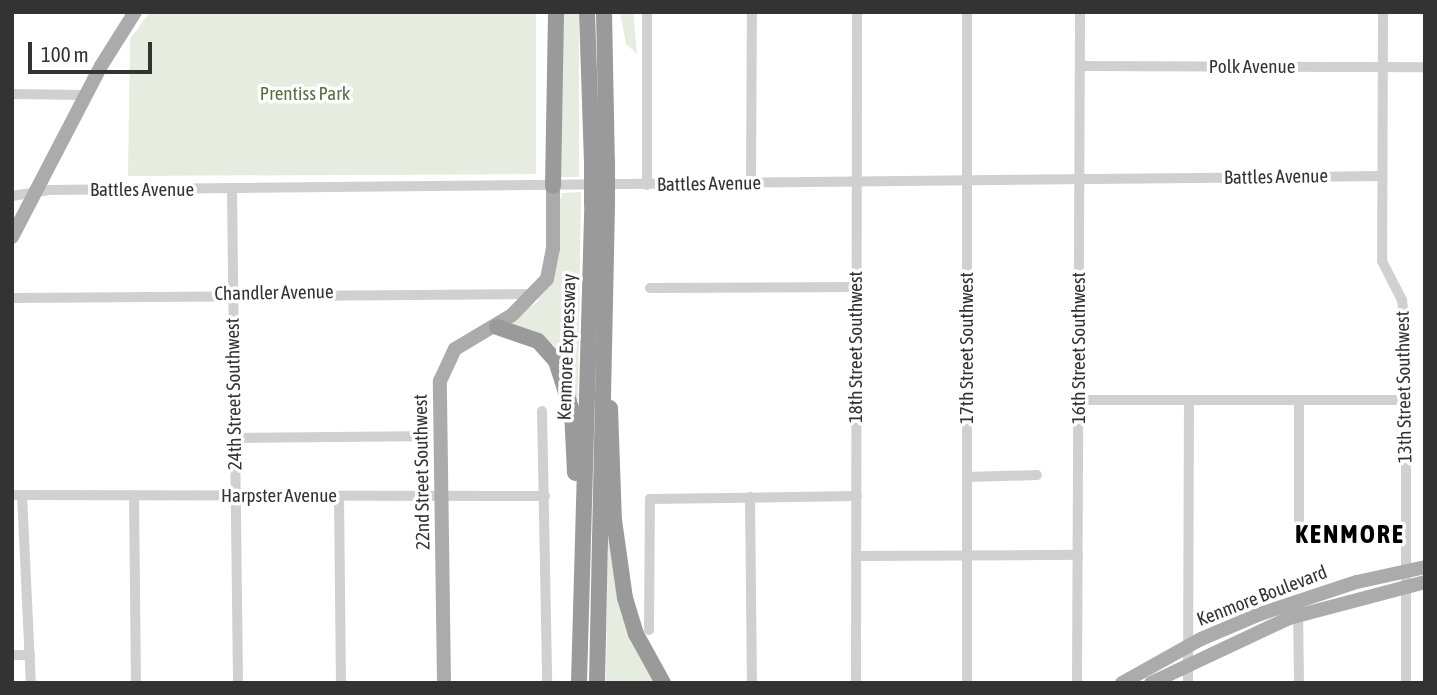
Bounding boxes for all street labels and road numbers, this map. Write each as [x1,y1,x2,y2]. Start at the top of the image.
street label: Polk Avenue [1209,56,1295,78]
street label: Battles Avenue [1224,165,1328,189]
street label: Battles Avenue [657,172,761,196]
street label: Battles Avenue [90,179,194,201]
street label: 18th Street Southwest [845,271,867,423]
street label: 17th Street Southwest [956,272,978,424]
street label: 16th Street Southwest [1068,272,1090,424]
street label: Kenmore Expressway [553,273,581,421]
street label: Chandler Avenue [214,281,334,305]
street label: 13th Street Southwest [1391,311,1417,463]
street label: 24th Street Southwest [221,318,247,470]
street label: 22nd Street Southwest [409,394,435,550]
street label: Harpster Avenue [221,485,337,507]
street label: Kenmore Boulevard [1194,561,1330,631]

